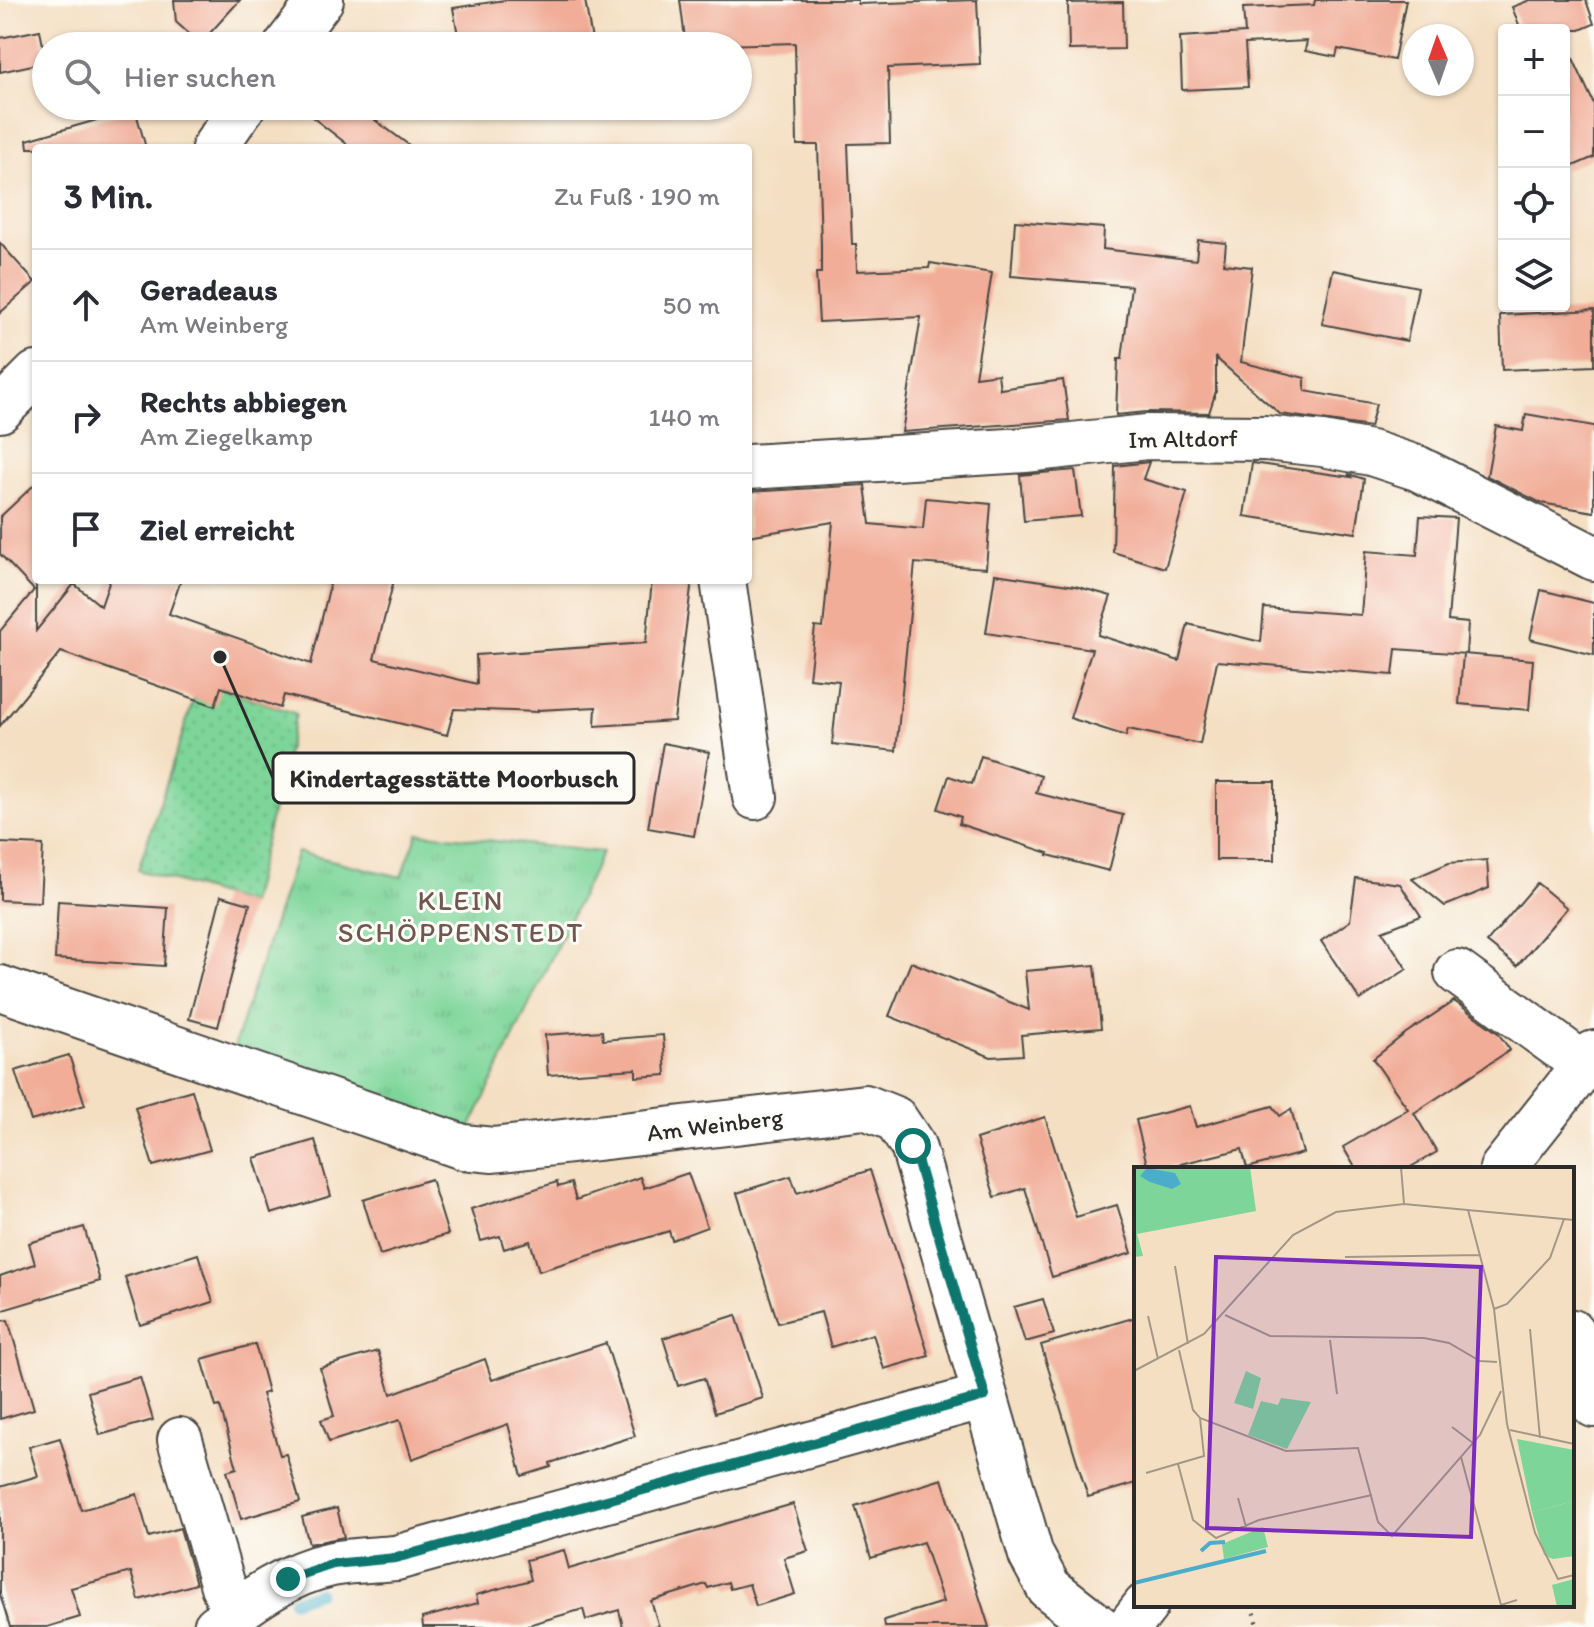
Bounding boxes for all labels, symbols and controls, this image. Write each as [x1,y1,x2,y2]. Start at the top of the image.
north arrow [1402,24,1474,96]
map controls [1498,24,1570,312]
button: + [1498,24,1570,96]
search box [32,32,752,120]
icon: search [60,54,104,98]
text: Hier suchen [124,58,276,95]
button: − [1498,96,1570,168]
button: locate [1498,168,1570,240]
text: 3 Min. [64,176,153,217]
text: Zu Fuß · 190 m [554,180,720,212]
button: layers [1498,240,1570,312]
text: Geradeaus [140,271,278,308]
icon: ahead [64,283,108,327]
text: 50 m [663,289,720,321]
text: Am Weinberg [140,308,288,340]
text: Rechts abbiegen [140,383,347,420]
icon: right [64,395,108,439]
text: 140 m [649,401,720,433]
text: Am Ziegelkamp [140,420,313,452]
street label: Im Altdorf [1128,423,1239,454]
icon: arrive [64,507,108,551]
text: Ziel erreicht [140,511,295,548]
callout: Kindertagesstätte Moorbusch [273,753,634,803]
text: Kindertagesstätte Moorbusch [290,762,619,794]
district label: KLEIN SCHÖPPENSTEDT [338,883,584,949]
street label: Am Weinberg [645,1102,785,1147]
route start [895,1128,931,1164]
inset map [1134,1167,1574,1607]
route end [270,1561,306,1597]

